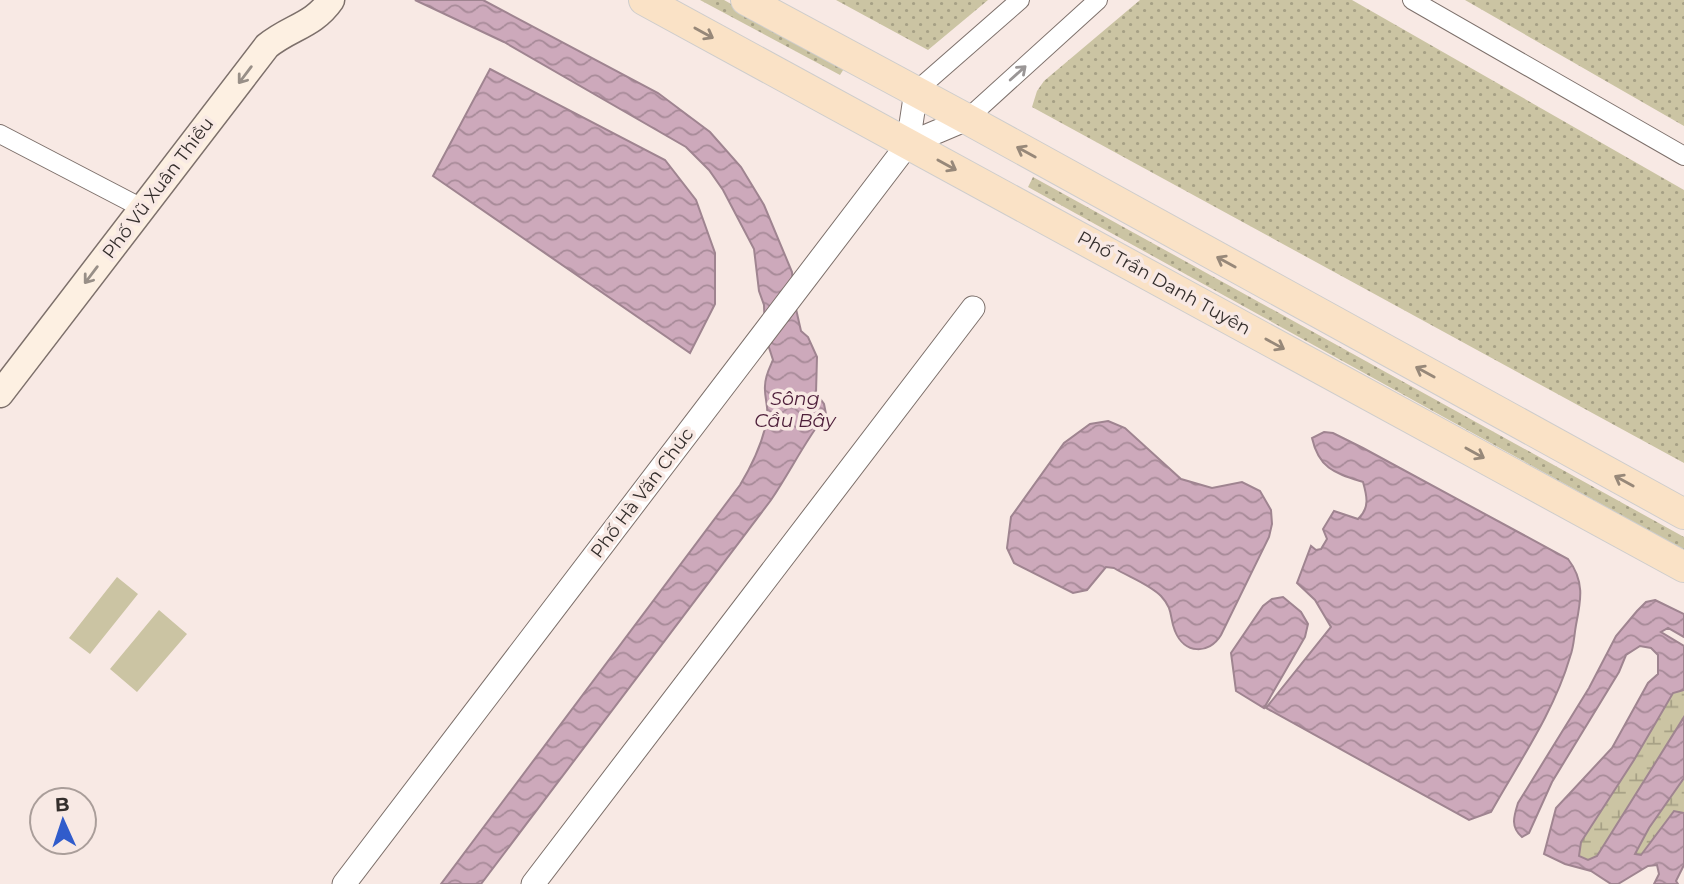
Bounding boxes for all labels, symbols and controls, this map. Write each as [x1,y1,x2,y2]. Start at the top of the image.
one-way arrow [693,26,713,40]
one-way arrow [237,65,252,84]
one-way arrow [1009,65,1026,82]
street label: Phố Vũ Xuân Thiều [98,113,218,263]
one-way arrow [1017,145,1037,159]
one-way arrow [936,158,956,172]
street label: Phố Trần Danh Tuyên [1074,226,1254,340]
one-way arrow [1216,255,1236,269]
one-way arrow [84,265,99,284]
one-way arrow [1265,337,1285,351]
one-way arrow [1415,364,1436,378]
water label: Sông Cầu Bây [754,387,837,432]
street label: Phố Hà Văn Chúc [586,424,698,562]
one-way arrow [1464,447,1485,460]
one-way arrow [1614,474,1635,487]
north arrow [28,786,98,856]
text: B [54,793,70,816]

